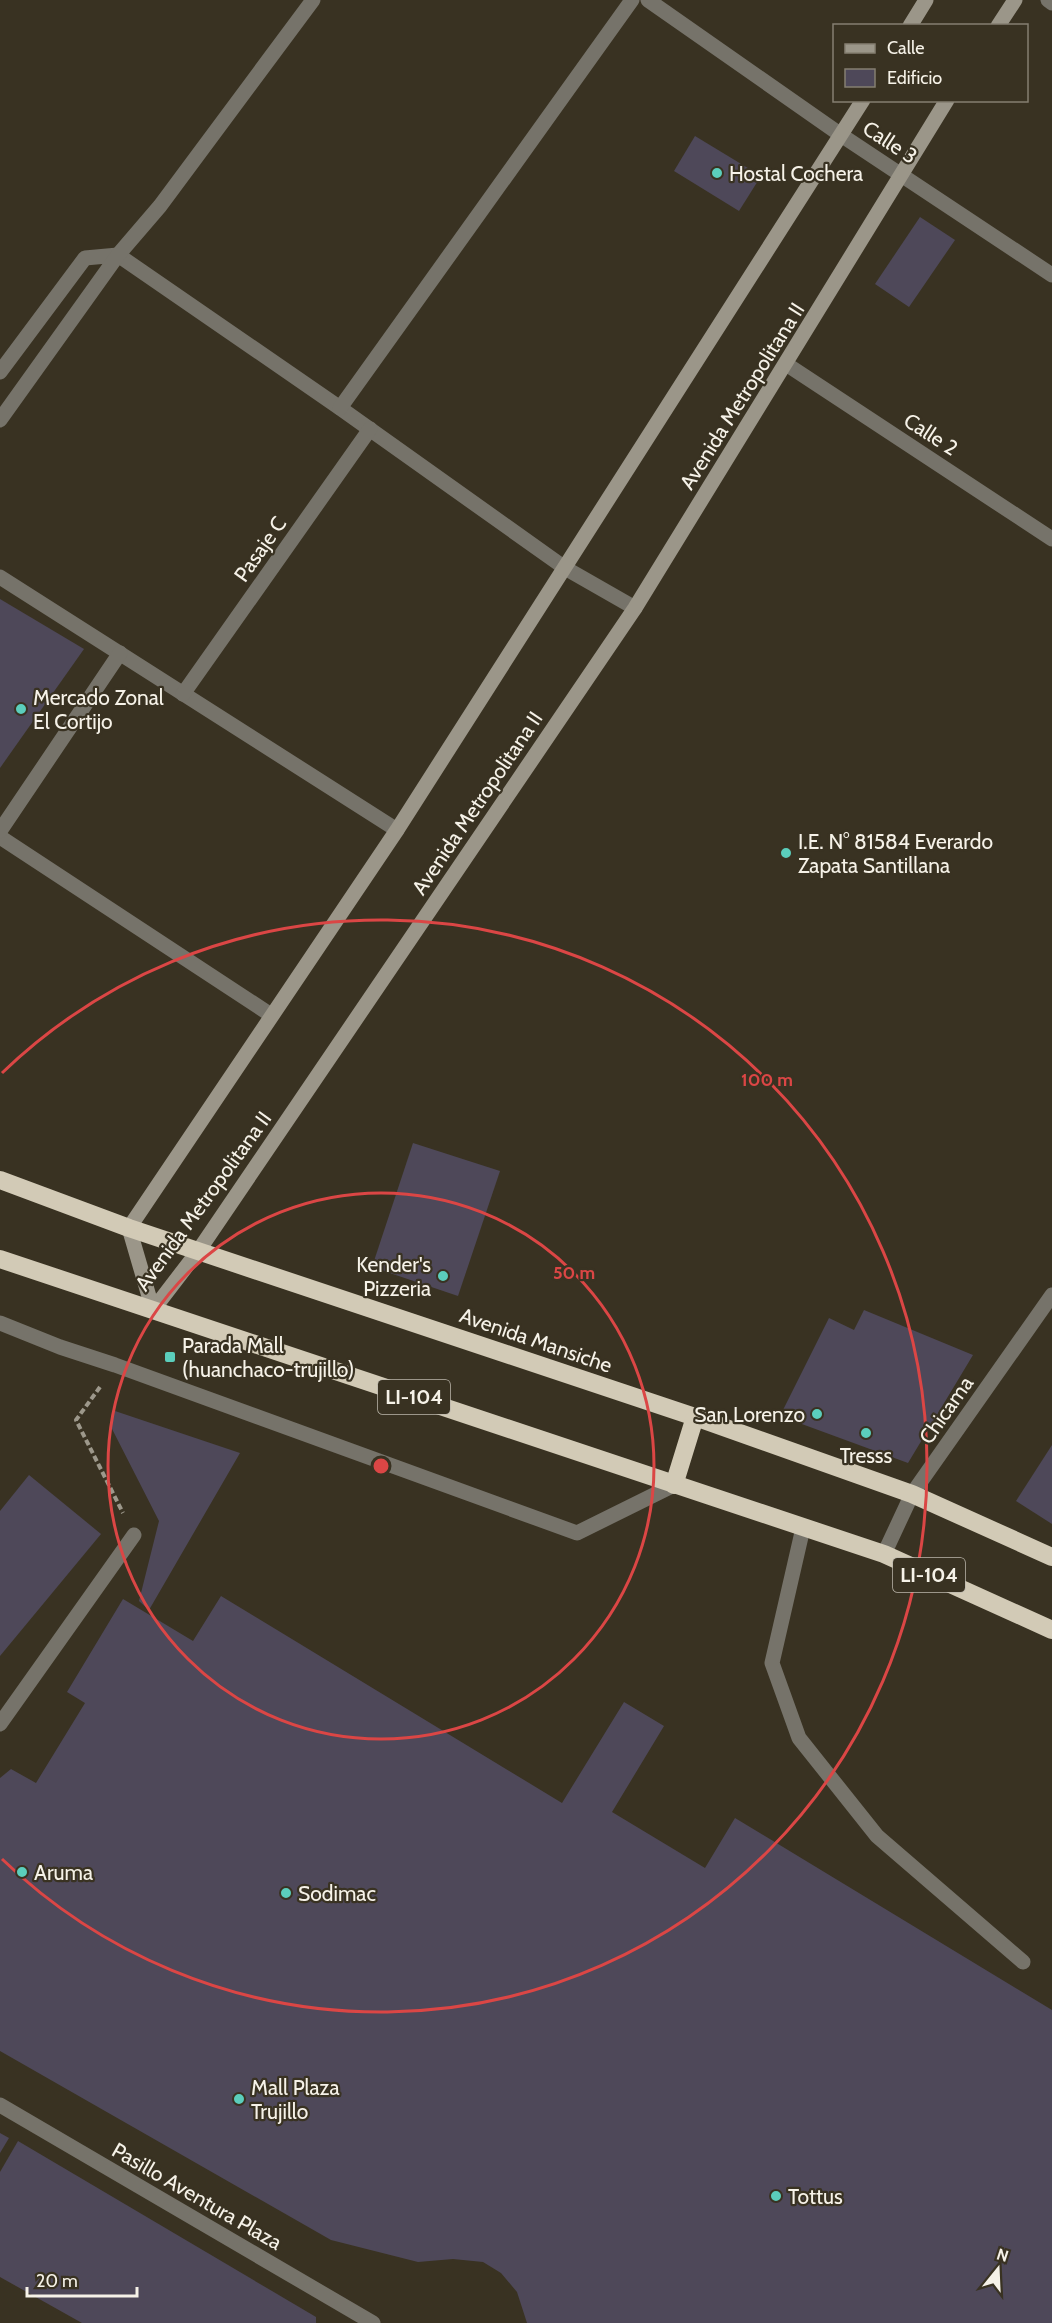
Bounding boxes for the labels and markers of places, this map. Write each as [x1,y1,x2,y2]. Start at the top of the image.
place label: Hostal Cochera [729,161,863,186]
marker: Hostal Cochera [710,166,724,180]
place label: Mercado Zonal El Cortijo [33,685,164,735]
marker: Mercado Zonal El Cortijo [14,702,28,716]
place label: I.E. N° 81584 Everardo Zapata Santillana [798,829,993,878]
marker: I.E. N° 81584 Everardo Zapata Santillana [779,846,793,860]
place label: Kender's Pizzeria [356,1252,431,1301]
marker: Kender's Pizzeria [436,1269,450,1283]
place label: Parada Mall (huanchaco-trujillo) [182,1333,354,1383]
marker: Parada Mall (huanchaco-trujillo) [163,1350,177,1364]
place label: San Lorenzo [694,1402,805,1427]
marker: San Lorenzo [810,1407,824,1421]
marker: Tresss [859,1426,873,1440]
place label: Tresss [840,1443,893,1468]
centre of rings [371,1456,391,1476]
place label: Aruma [34,1860,93,1885]
marker: Aruma [15,1865,29,1879]
place label: Sodimac [298,1881,376,1906]
marker: Sodimac [279,1886,293,1900]
place label: Mall Plaza Trujillo [251,2075,340,2125]
marker: Mall Plaza Trujillo [232,2092,246,2106]
place label: Tottus [788,2184,843,2209]
marker: Tottus [769,2189,783,2203]

